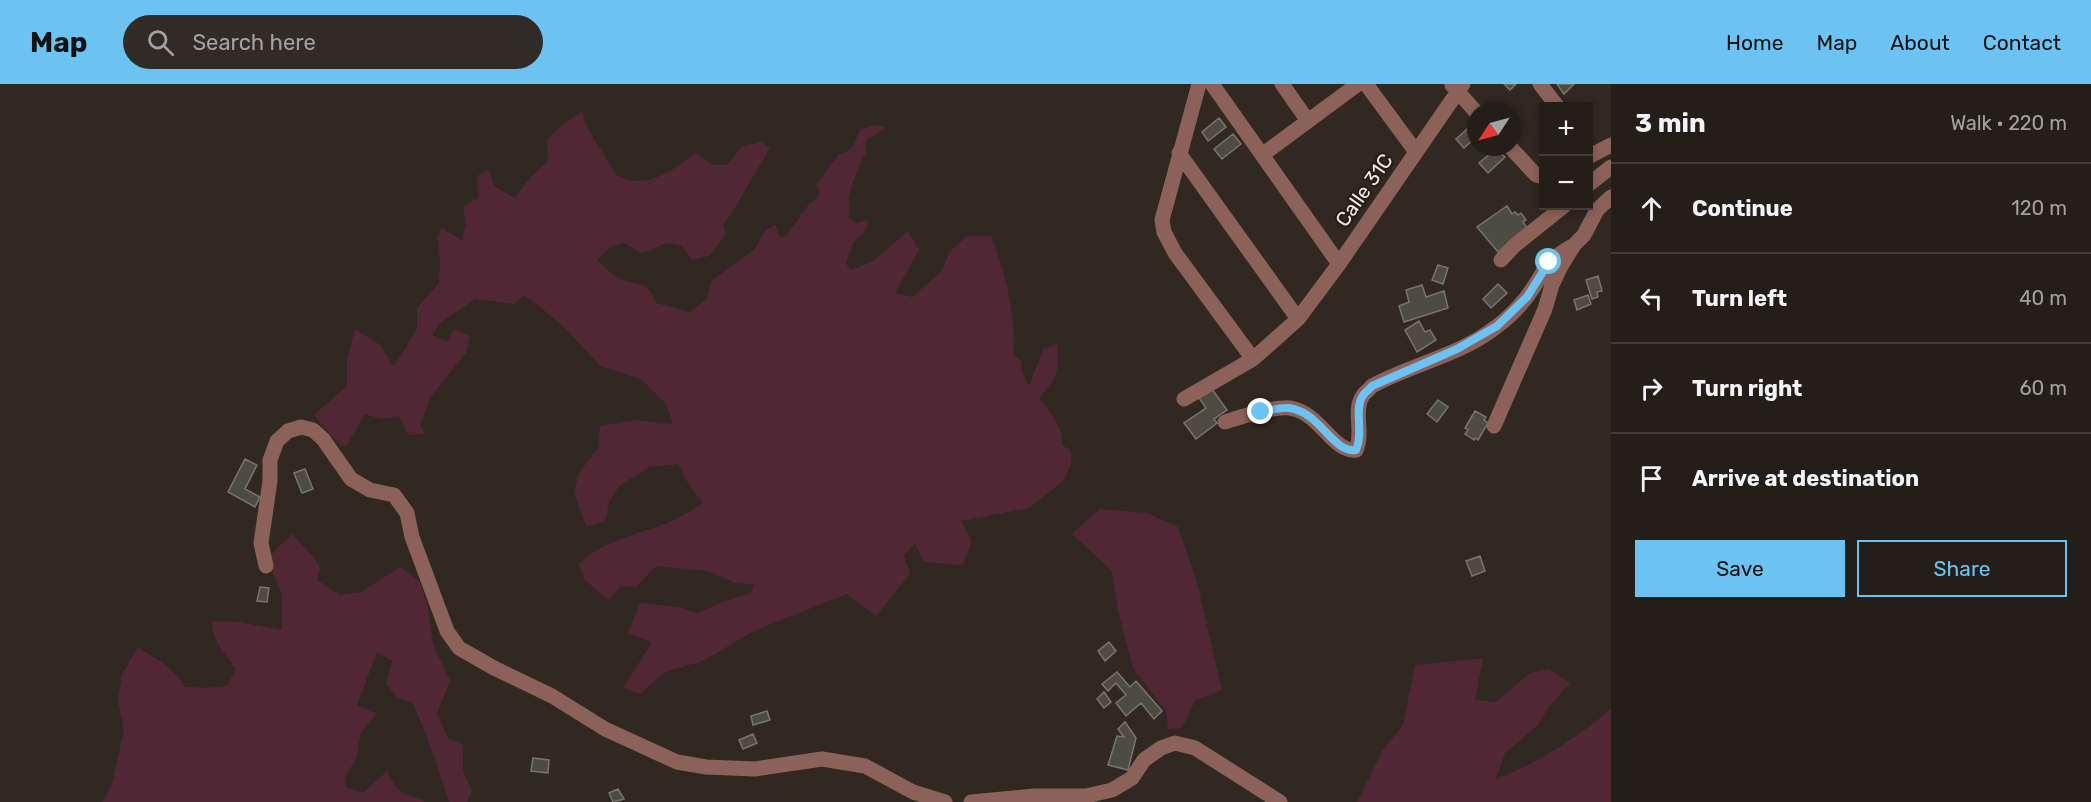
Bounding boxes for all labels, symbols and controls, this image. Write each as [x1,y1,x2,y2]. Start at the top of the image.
search box [123,15,543,69]
text: Map [30,26,87,59]
icon: search [144,26,177,59]
text: Search here [192,29,316,56]
text: Home [1726,30,1783,55]
text: Map [1816,30,1857,55]
text: About [1890,30,1950,55]
text: Contact [1983,30,2061,55]
north arrow [1467,102,1521,156]
map controls [1539,102,1593,210]
button: + [1539,102,1593,156]
text: 3 min [1635,108,1706,139]
text: Walk · 220 m [1950,111,2067,135]
street label: Calle 31C [1330,149,1398,231]
button: − [1539,156,1593,210]
icon: ahead [1635,192,1668,225]
text: Continue [1692,195,1793,222]
text: 120 m [2011,196,2067,220]
route start [1535,248,1561,274]
icon: left [1635,282,1668,315]
text: Turn left [1692,285,1787,312]
text: 40 m [2019,286,2067,310]
icon: right [1635,372,1668,405]
text: Turn right [1692,375,1802,402]
text: 60 m [2020,376,2067,400]
route end [1247,398,1273,424]
icon: arrive [1635,462,1668,495]
text: Arrive at destination [1692,465,1919,492]
button: Save [1635,540,1845,597]
button: Share [1857,540,2067,597]

